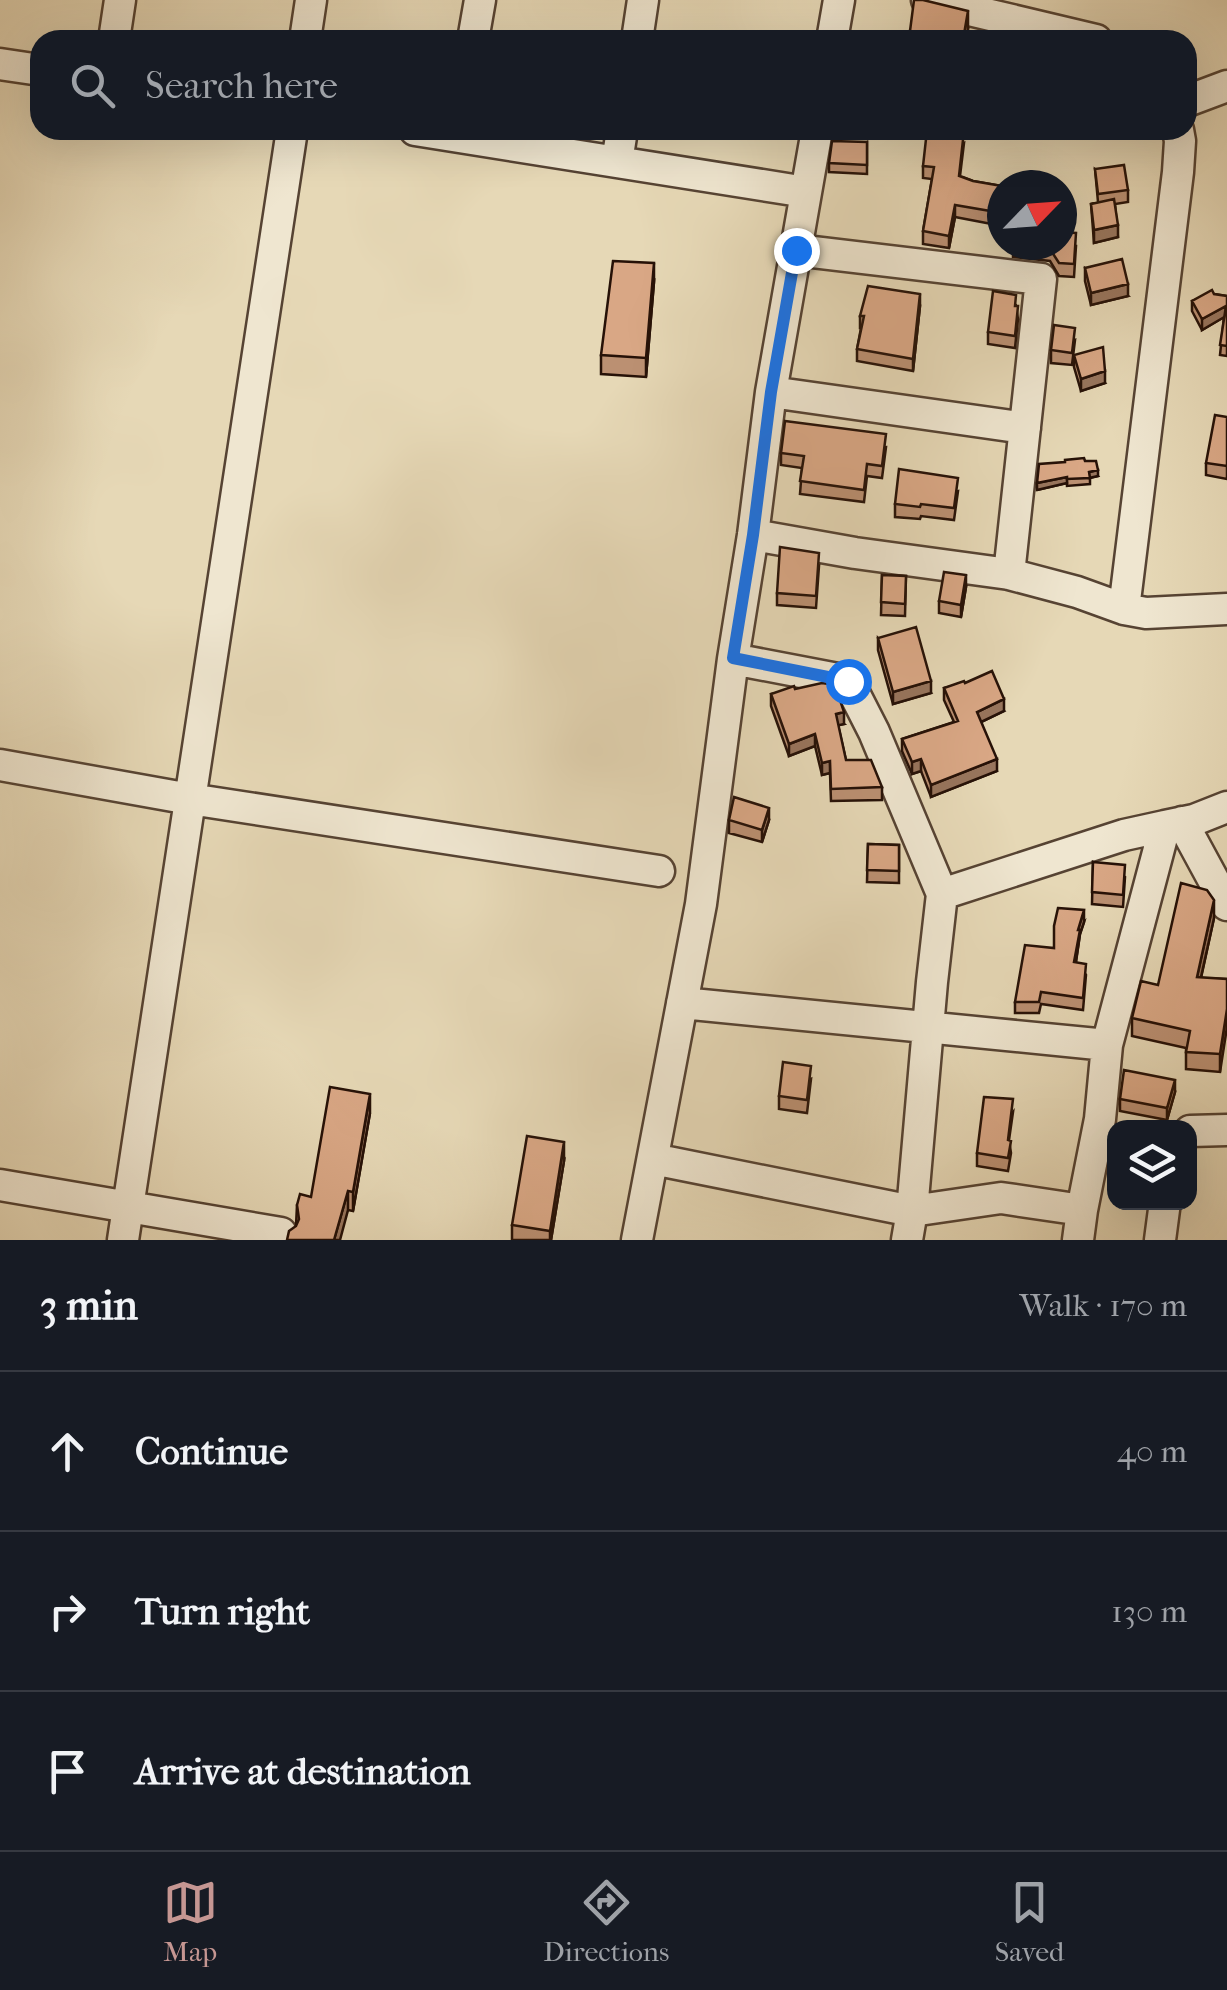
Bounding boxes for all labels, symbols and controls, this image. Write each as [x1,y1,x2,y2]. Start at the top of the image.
search box [30,30,1197,140]
icon: search [65,58,120,113]
text: Search here [145,63,338,108]
north arrow [987,170,1077,260]
route end [774,228,820,274]
route start [826,659,872,705]
map controls [1107,1120,1197,1210]
button: layers [1107,1120,1197,1210]
text: 3 min [40,1281,138,1330]
text: Walk · 170 m [1020,1287,1187,1324]
icon: ahead [40,1424,95,1479]
text: Continue [135,1429,288,1474]
text: 40 m [1117,1433,1187,1470]
icon: right [40,1584,95,1639]
text: Turn right [135,1589,310,1634]
text: 130 m [1111,1593,1187,1630]
icon: arrive [40,1744,95,1799]
text: Arrive at destination [135,1749,471,1794]
tab: Map [163,1875,218,1968]
tab: Directions [543,1875,669,1968]
tab: Saved [995,1875,1064,1968]

